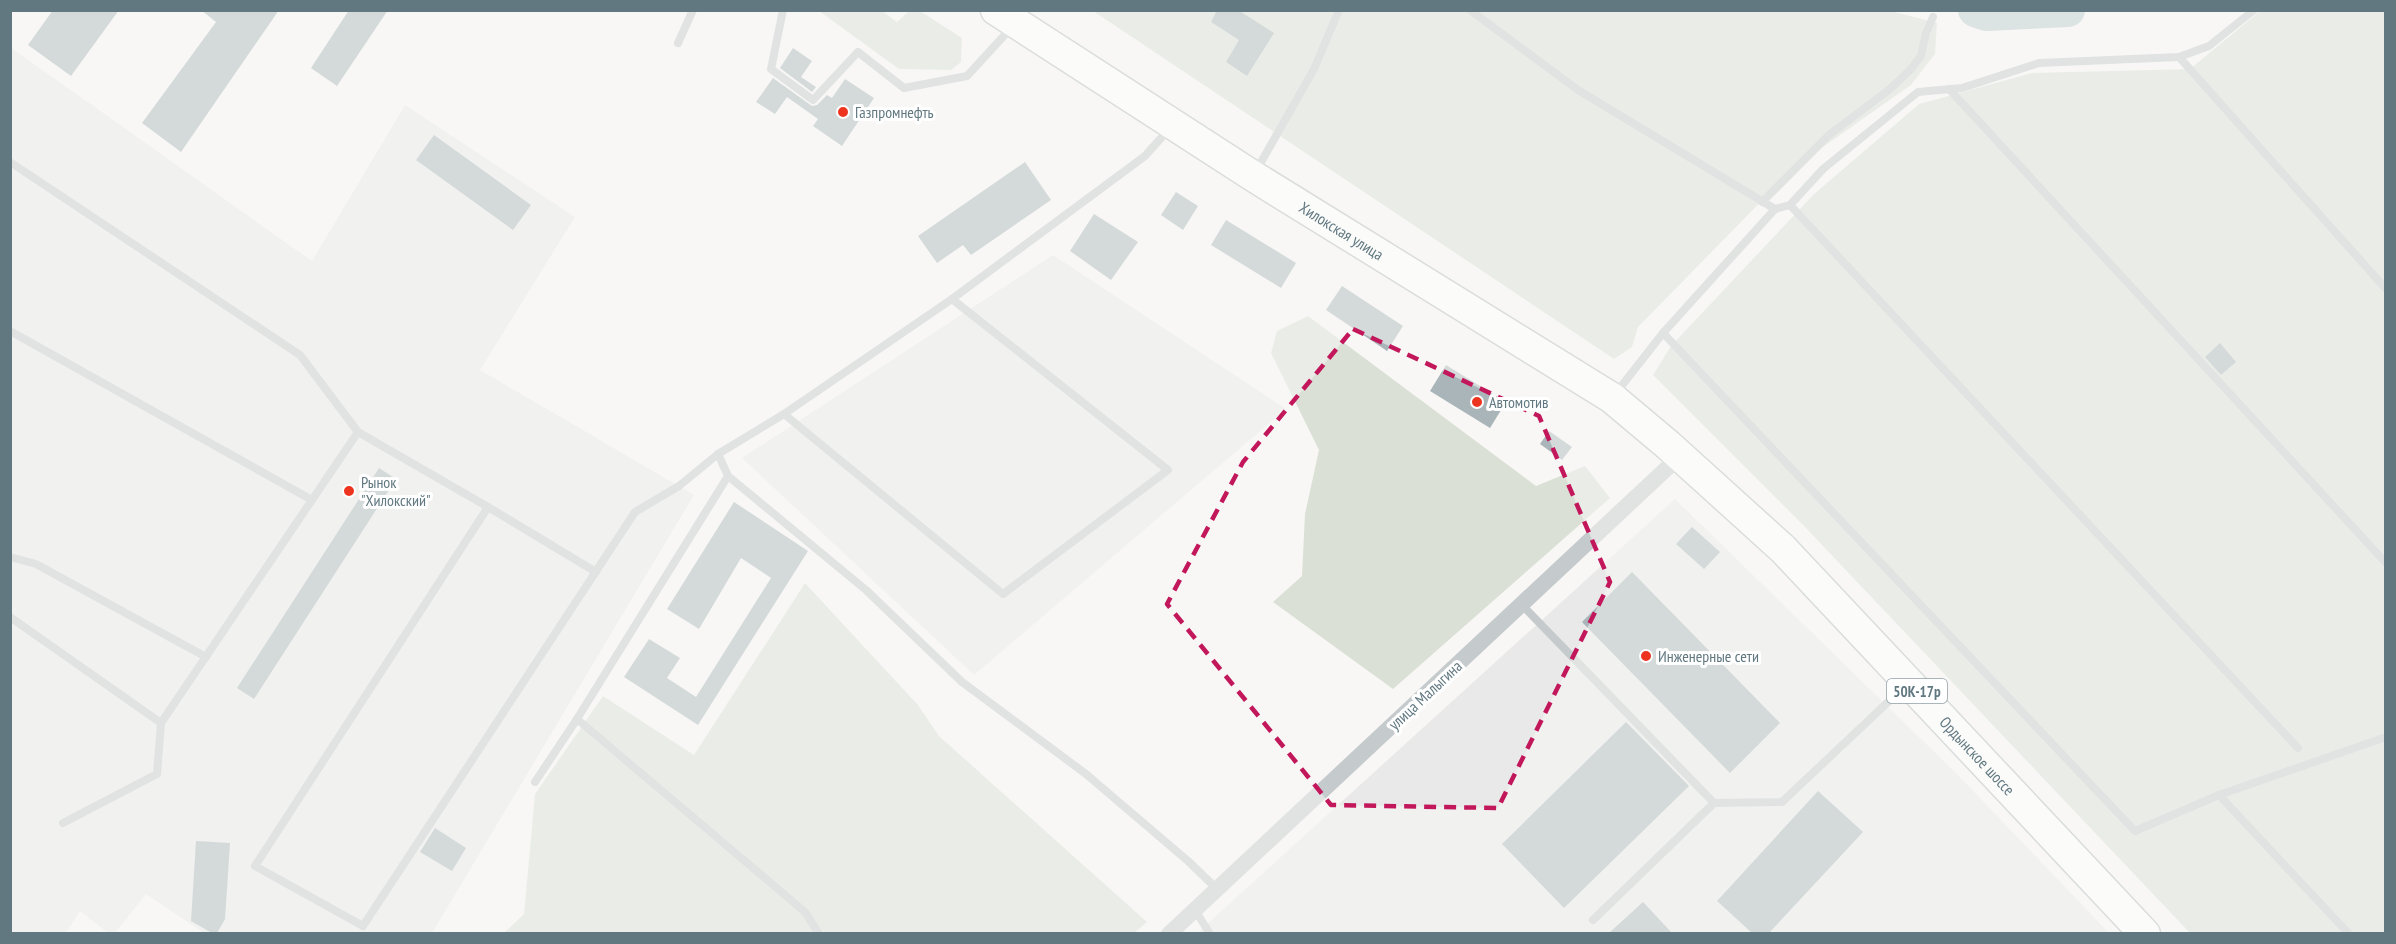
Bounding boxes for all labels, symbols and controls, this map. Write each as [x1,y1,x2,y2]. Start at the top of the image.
place label: Газпромнефть [855,102,934,122]
marker: Газпромнефть [836,105,850,119]
street label: Хилокская улица [1296,197,1387,264]
place label: Автомотив [1489,392,1549,412]
marker: Автомотив [1470,395,1484,409]
place label: Рынок "Хилокский" [361,472,431,510]
marker: Рынок "Хилокский" [342,484,356,498]
place label: Инженерные сети [1658,646,1759,666]
marker: Инженерные сети [1639,649,1653,663]
street label: улица Малыгина [1384,656,1466,734]
road number: 50К-17р [1887,679,1947,703]
street label: Ордынское шоссе [1936,712,2019,799]

